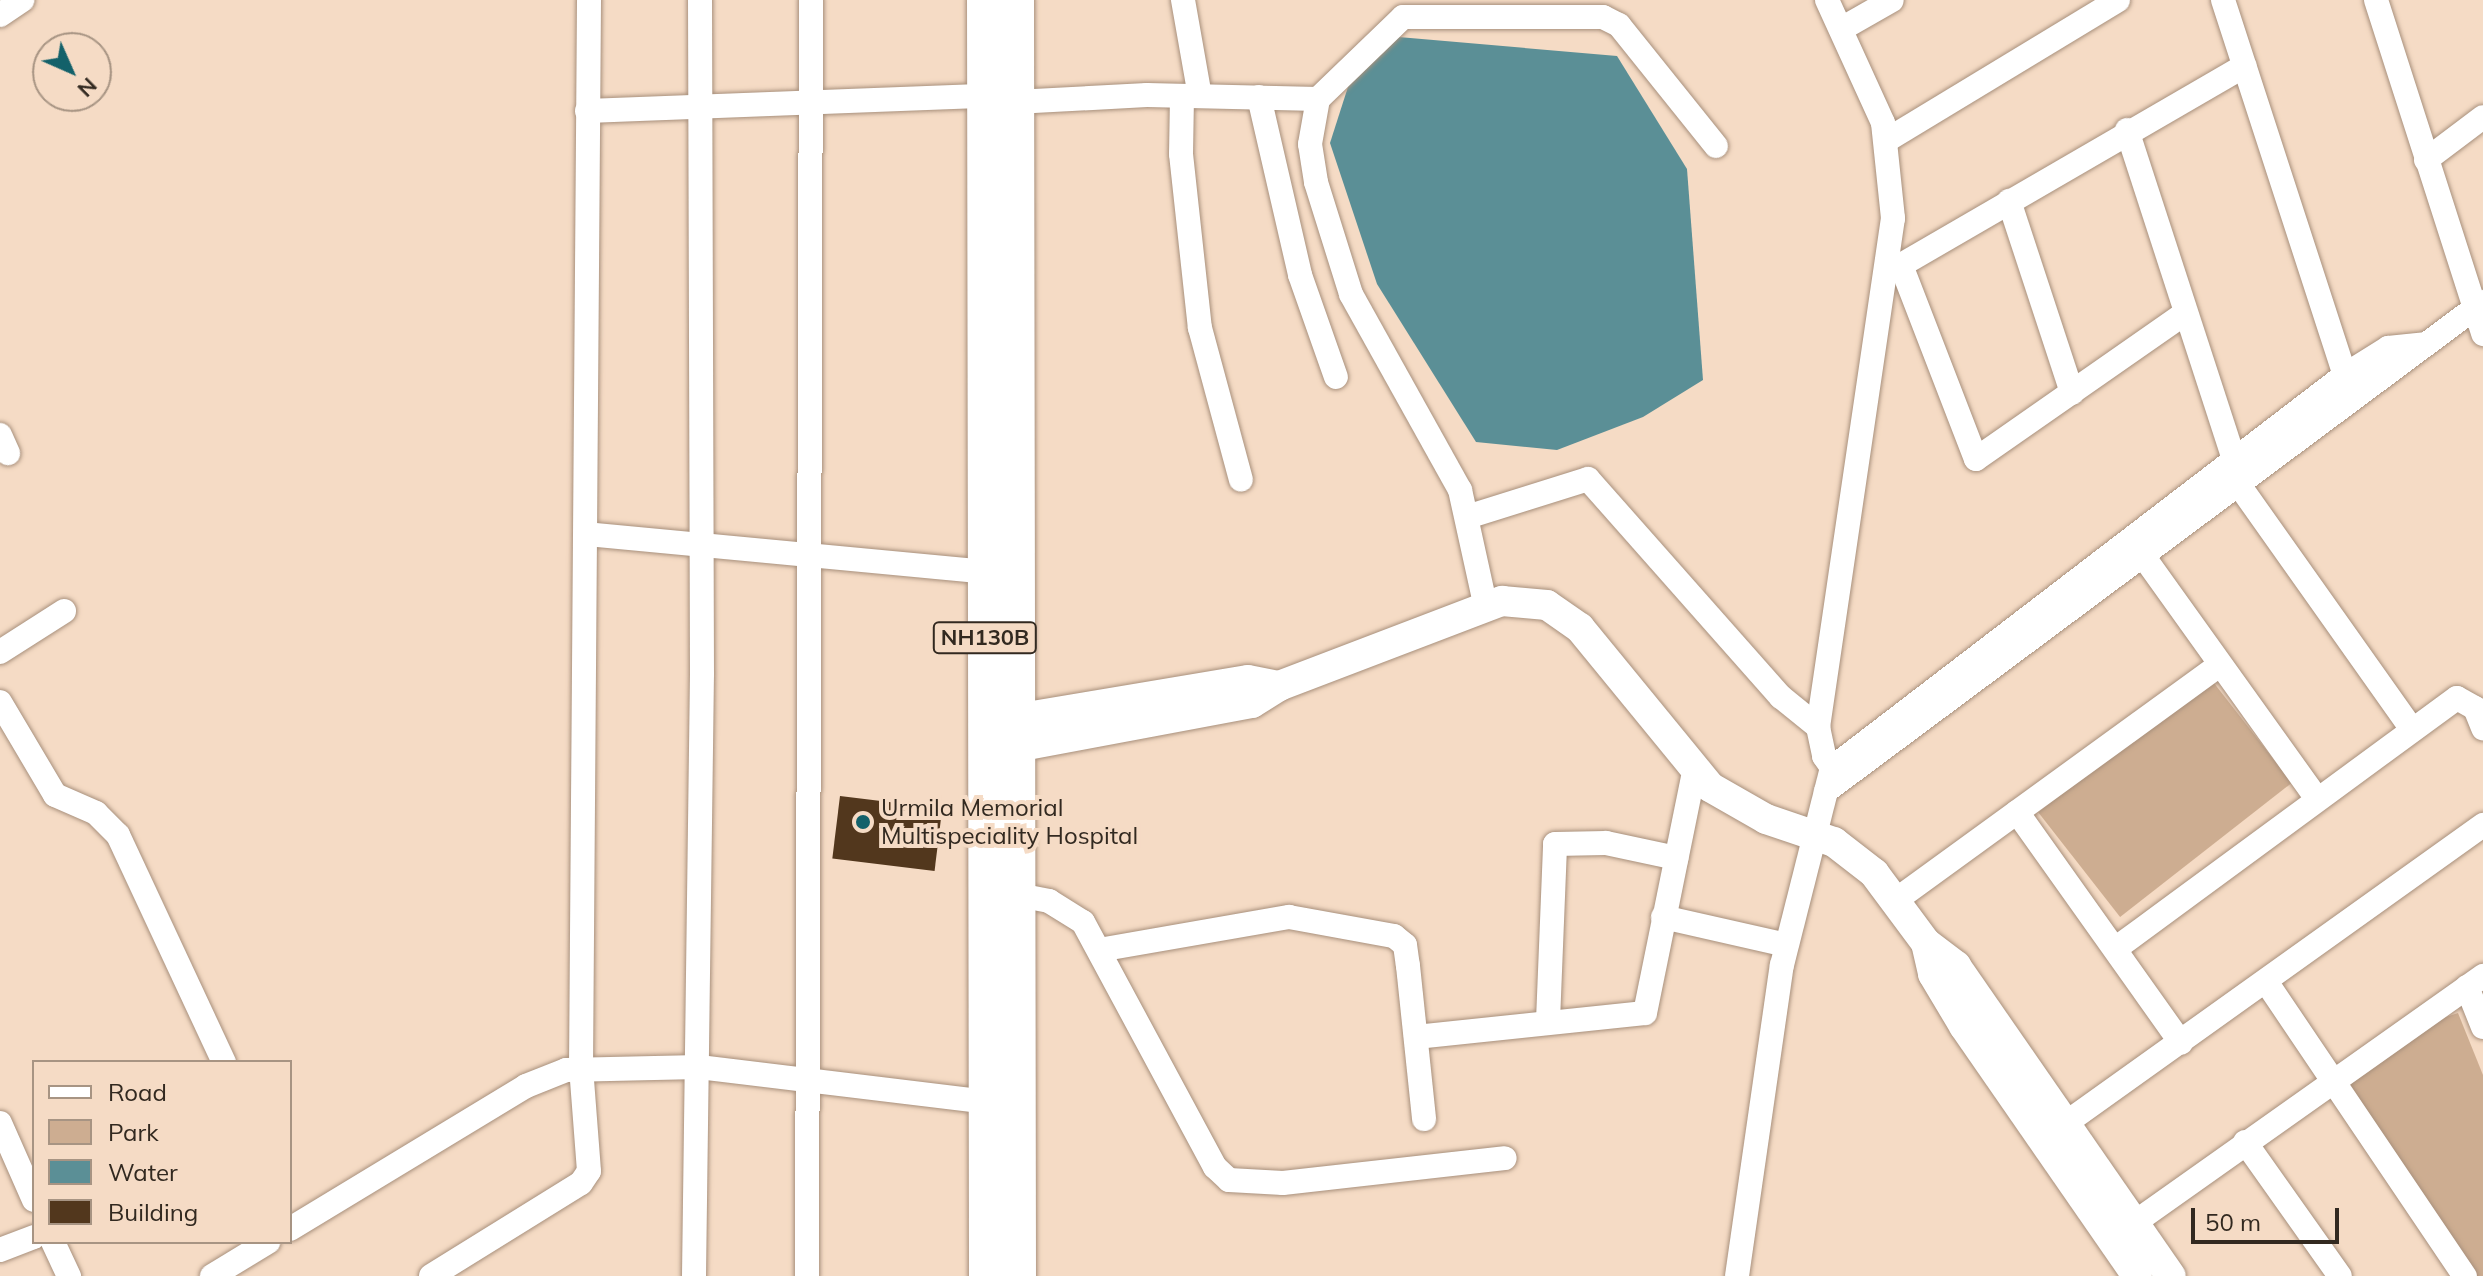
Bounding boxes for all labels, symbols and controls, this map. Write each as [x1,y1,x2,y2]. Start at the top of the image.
north arrow [32,32,112,112]
text: N [72,72,103,103]
road number: NH130B [931,620,1039,656]
place label: Urmila Memorial Multispeciality Hospital [881,794,1138,850]
marker: Urmila Memorial Multispeciality Hospital [852,811,874,833]
legend [32,1060,292,1244]
text: Road [108,1077,167,1107]
text: Park [108,1117,159,1147]
text: Water [108,1157,178,1187]
scale bar [2195,1192,2343,1242]
text: Building [108,1197,198,1227]
text: 50 m [2205,1207,2261,1237]

